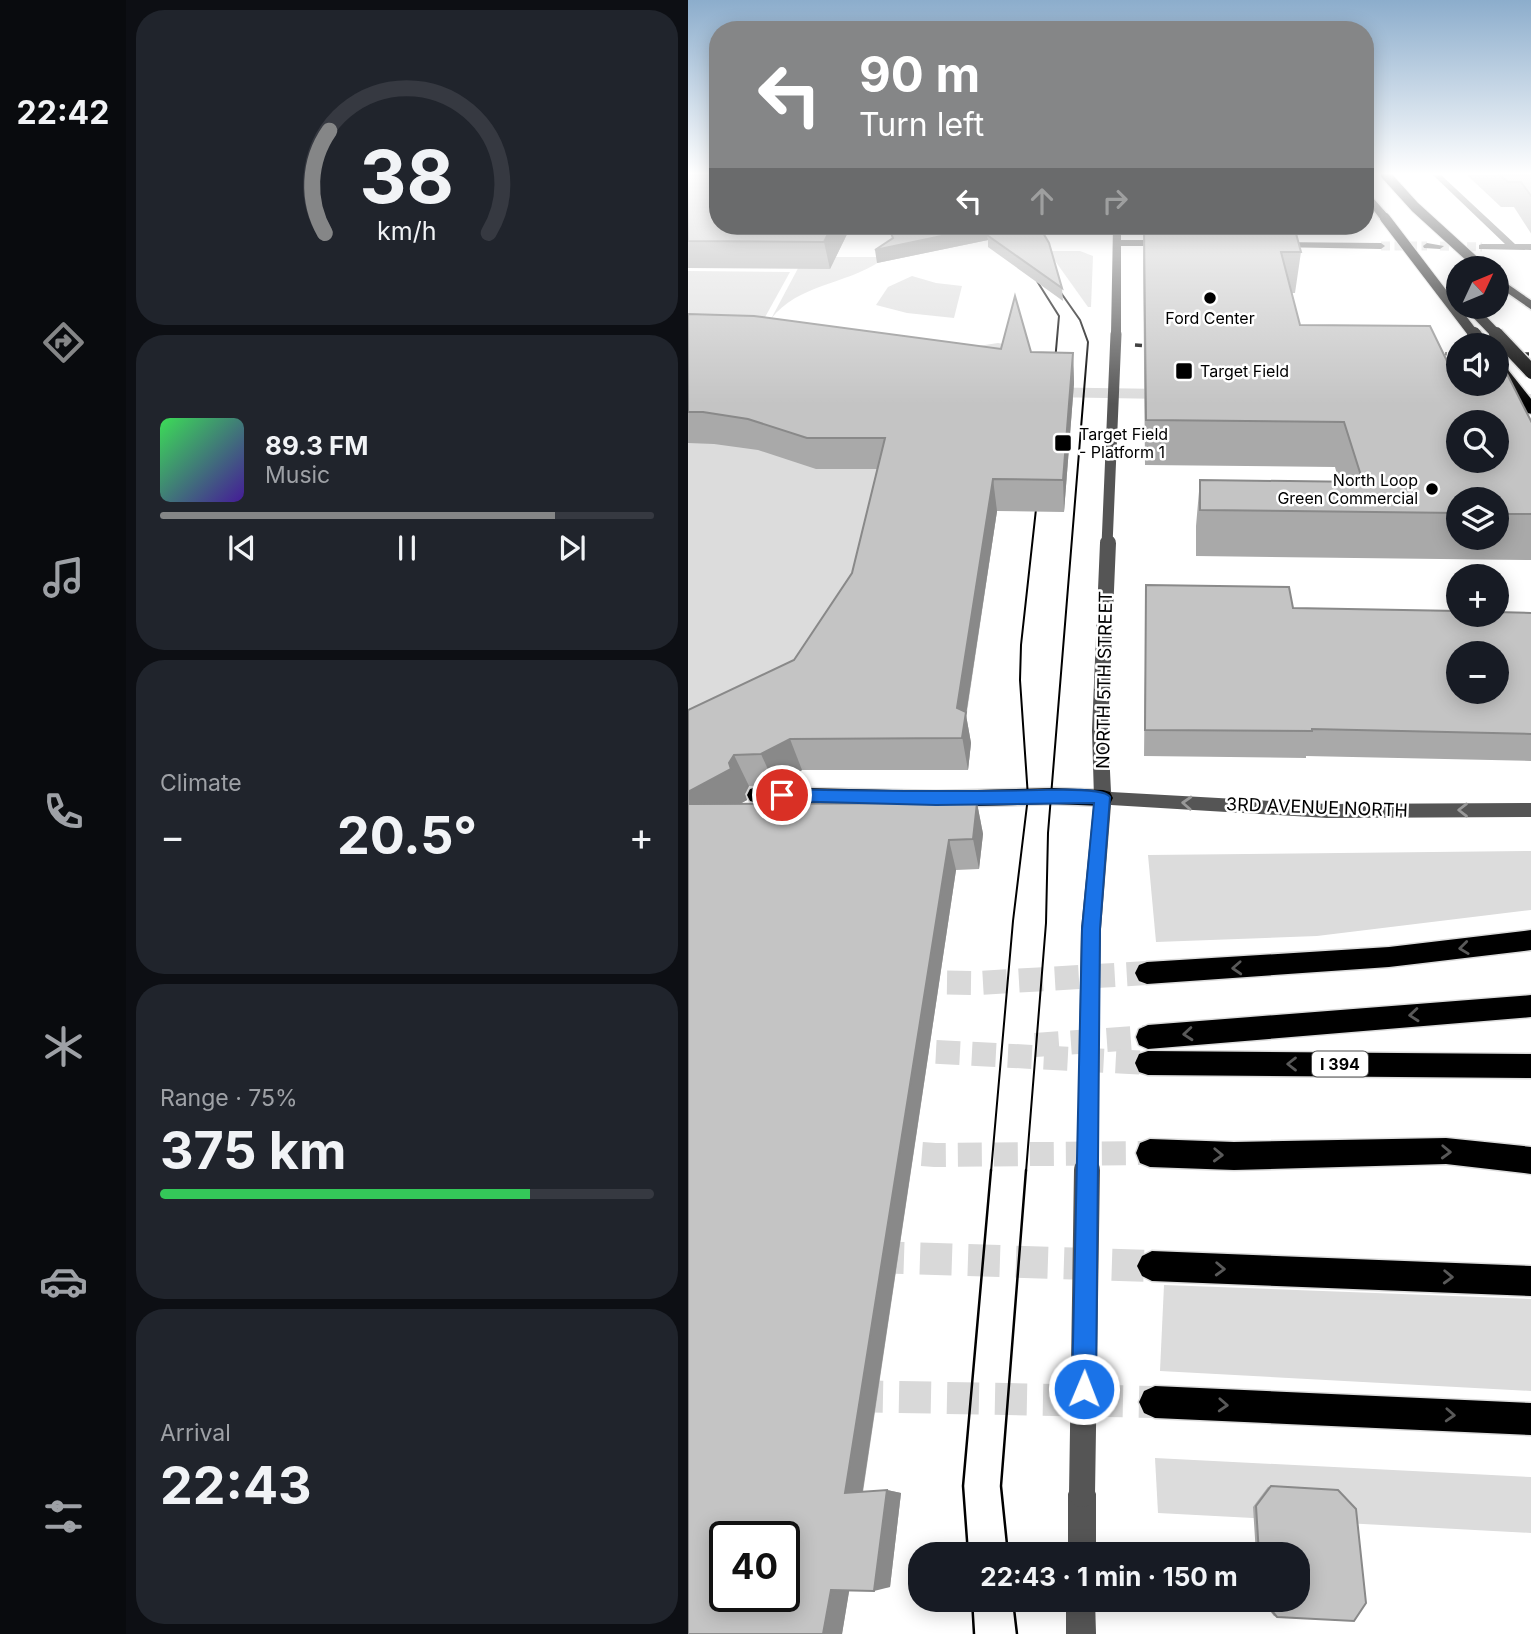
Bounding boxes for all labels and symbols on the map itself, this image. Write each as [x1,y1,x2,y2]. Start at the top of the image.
north arrow [1446,256,1509,318]
marker: Ford Center [1202,290,1218,306]
place label: Ford Center [1165,308,1255,328]
marker: Target Field [1174,361,1194,381]
place label: Target Field [1200,361,1289,381]
place label: Target Field - Platform 1 [1079,424,1168,462]
marker: Target Field - Platform 1 [1053,433,1073,453]
place label: North Loop Green Commercial [1277,470,1418,508]
marker: North Loop Green Commercial [1424,481,1440,497]
street label: NORTH 5TH STREET [1092,591,1116,769]
pin [752,765,812,825]
street label: 3RD AVENUE NORTH [1226,793,1408,821]
one-way arrow [1181,795,1192,810]
one-way arrow [1457,803,1468,818]
one-way arrow [1458,941,1469,956]
one-way arrow [1231,960,1242,975]
one-way arrow [1409,1007,1420,1022]
one-way arrow [1182,1026,1193,1041]
road number: I 394 [1312,1052,1368,1076]
one-way arrow [1286,1056,1296,1072]
one-way arrow [1440,1144,1451,1159]
one-way arrow [1213,1148,1224,1163]
one-way arrow [1215,1261,1226,1276]
one-way arrow [1442,1270,1453,1285]
position arrow [1047,1352,1121,1426]
one-way arrow [1218,1398,1229,1413]
one-way arrow [1445,1408,1456,1423]
speed limit sign: 40 [709,1521,800,1612]

